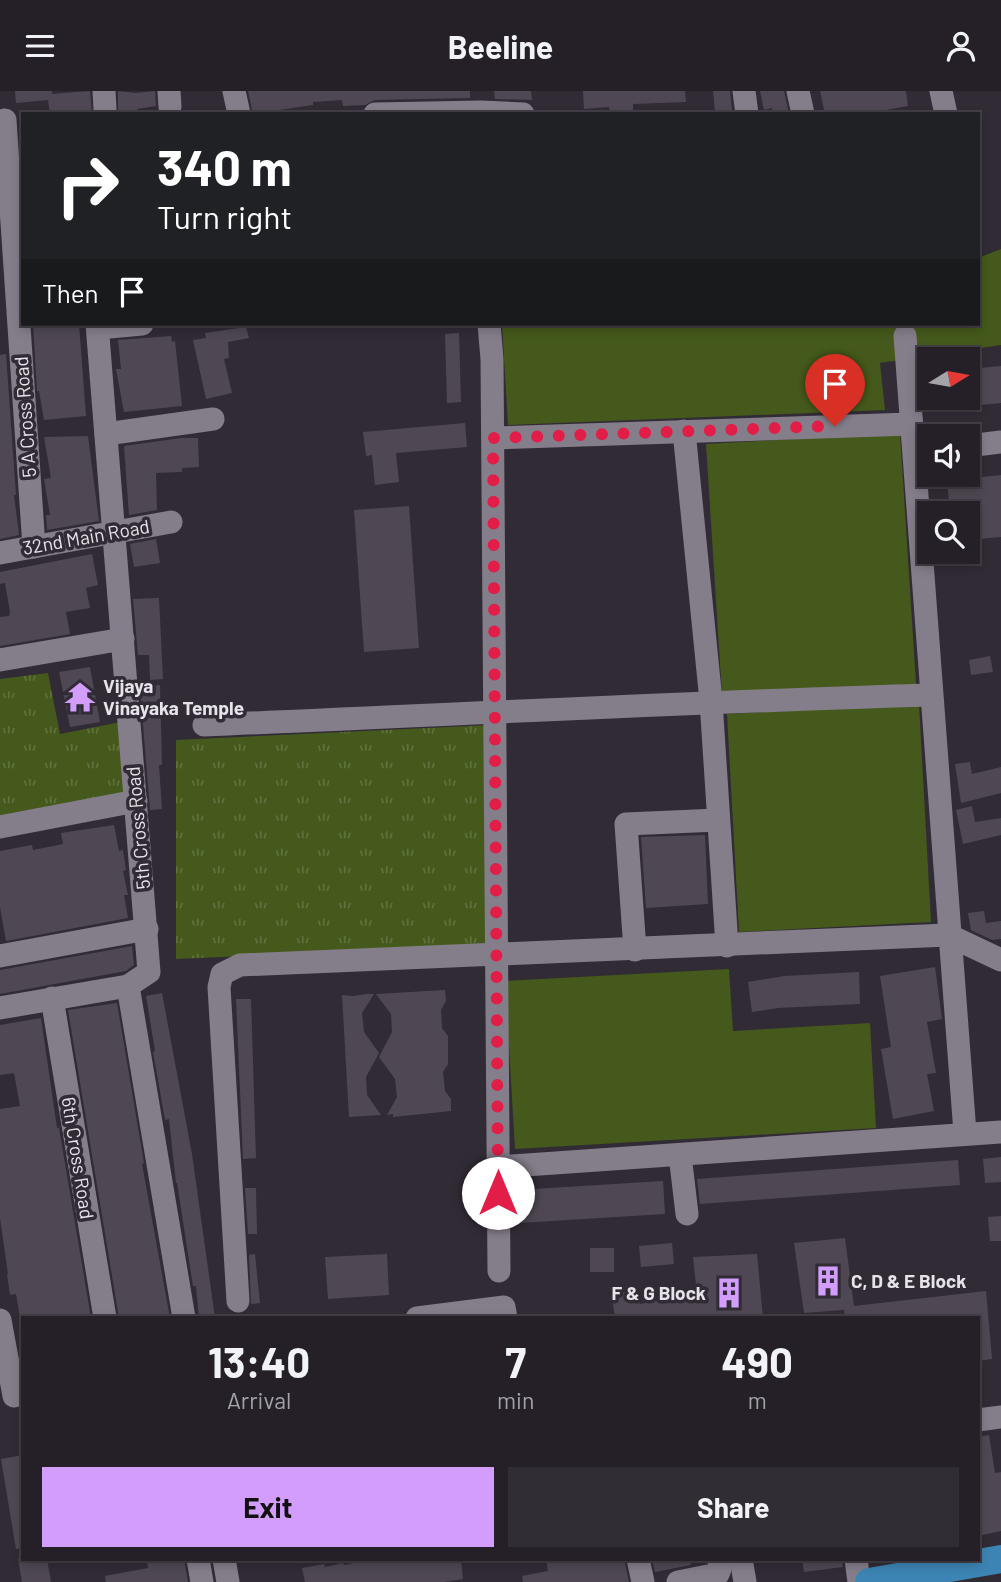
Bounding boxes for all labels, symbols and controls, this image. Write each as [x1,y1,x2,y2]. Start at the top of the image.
icon: menu [21,27,59,65]
text: Beeline [448,27,553,65]
icon: person [942,27,980,65]
text: 340 m [157,137,292,196]
icon: right [42,140,133,231]
text: Turn right [157,197,292,235]
icon: arrive [113,273,151,311]
text: Then [42,277,99,308]
north arrow [917,347,980,409]
map controls [917,347,980,564]
pin [805,354,865,426]
street label: 5 A Cross Road [9,356,40,478]
icon: arrive [816,365,854,403]
button: sound [917,424,980,487]
button: search [917,501,980,564]
street label: 32nd Main Road [21,514,151,559]
place label: Vijaya Vinayaka Temple [103,674,244,719]
temple icon: Vijaya Vinayaka Temple [63,680,97,714]
street label: 5th Cross Road [121,766,154,890]
street label: 6th Cross Road [57,1095,99,1221]
position arrow [461,1156,535,1230]
building icon: C, D & E Block [811,1264,845,1298]
place label: C, D & E Block [851,1269,966,1292]
building icon: F & G Block [712,1276,746,1310]
place label: F & G Block [612,1281,706,1304]
text: 13:40 [208,1336,310,1386]
text: 7 [505,1336,526,1386]
text: 490 [721,1336,793,1386]
text: Arrival [227,1386,291,1414]
text: min [497,1386,534,1414]
text: m [748,1386,767,1414]
button: Exit [42,1467,494,1547]
button: Share [508,1467,959,1547]

